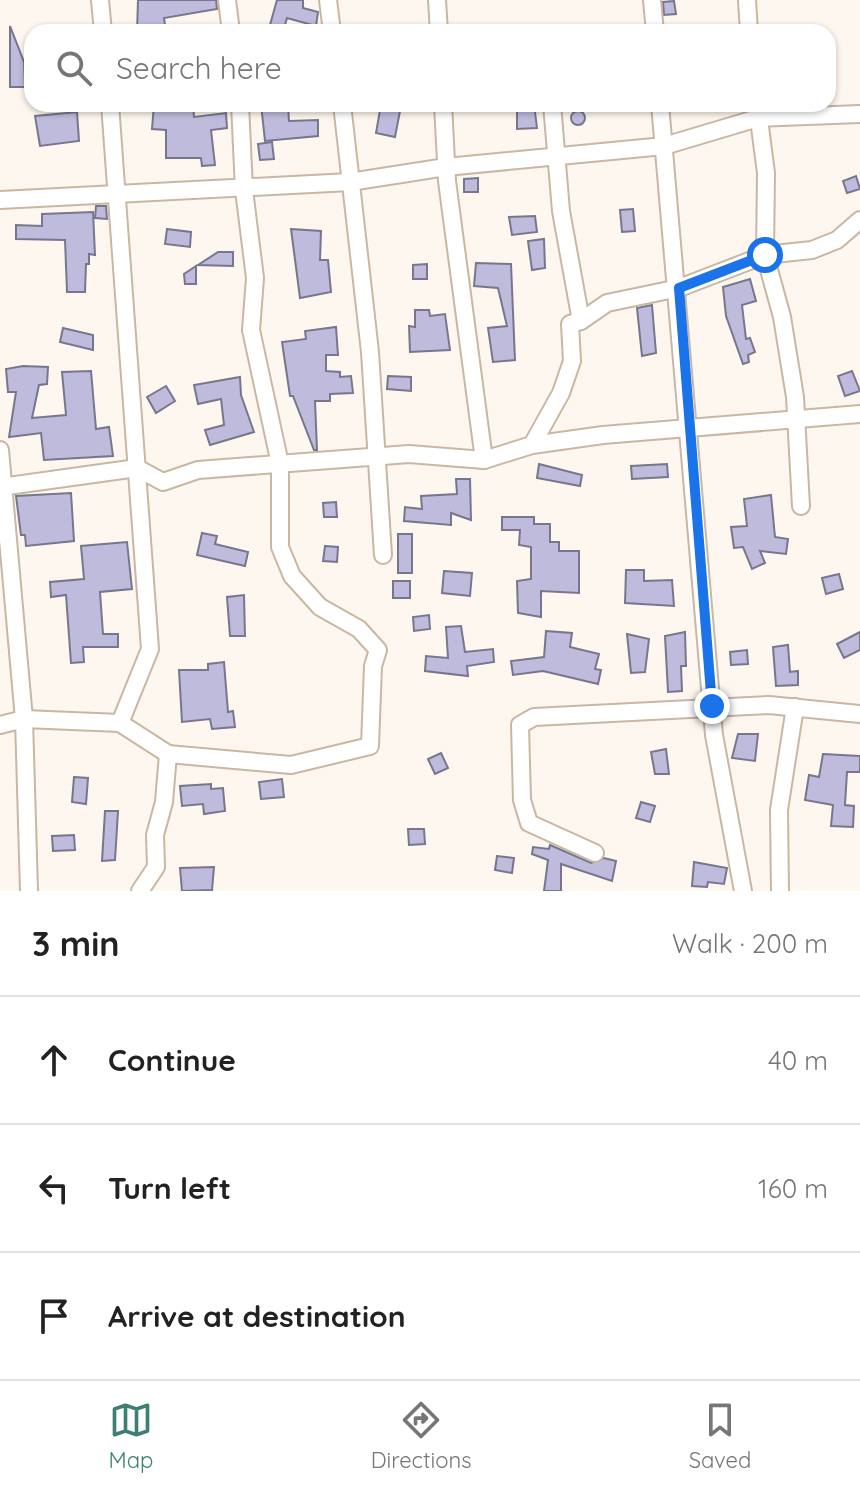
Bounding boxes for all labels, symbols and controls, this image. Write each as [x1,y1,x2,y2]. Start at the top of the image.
search box [24,24,836,112]
icon: search [52,46,96,90]
text: Search here [116,49,282,87]
route start [747,237,783,273]
route end [694,688,730,724]
text: 3 min [32,922,119,965]
text: Walk · 200 m [672,927,828,960]
icon: ahead [32,1038,76,1082]
text: Continue [108,1041,236,1079]
text: 40 m [768,1044,828,1077]
icon: left [32,1166,76,1210]
text: Turn left [108,1169,231,1207]
text: 160 m [758,1172,828,1205]
icon: arrive [32,1294,76,1338]
text: Arrive at destination [108,1297,406,1335]
tab: Map [109,1398,153,1474]
tab: Directions [371,1398,471,1474]
tab: Saved [689,1398,751,1474]

